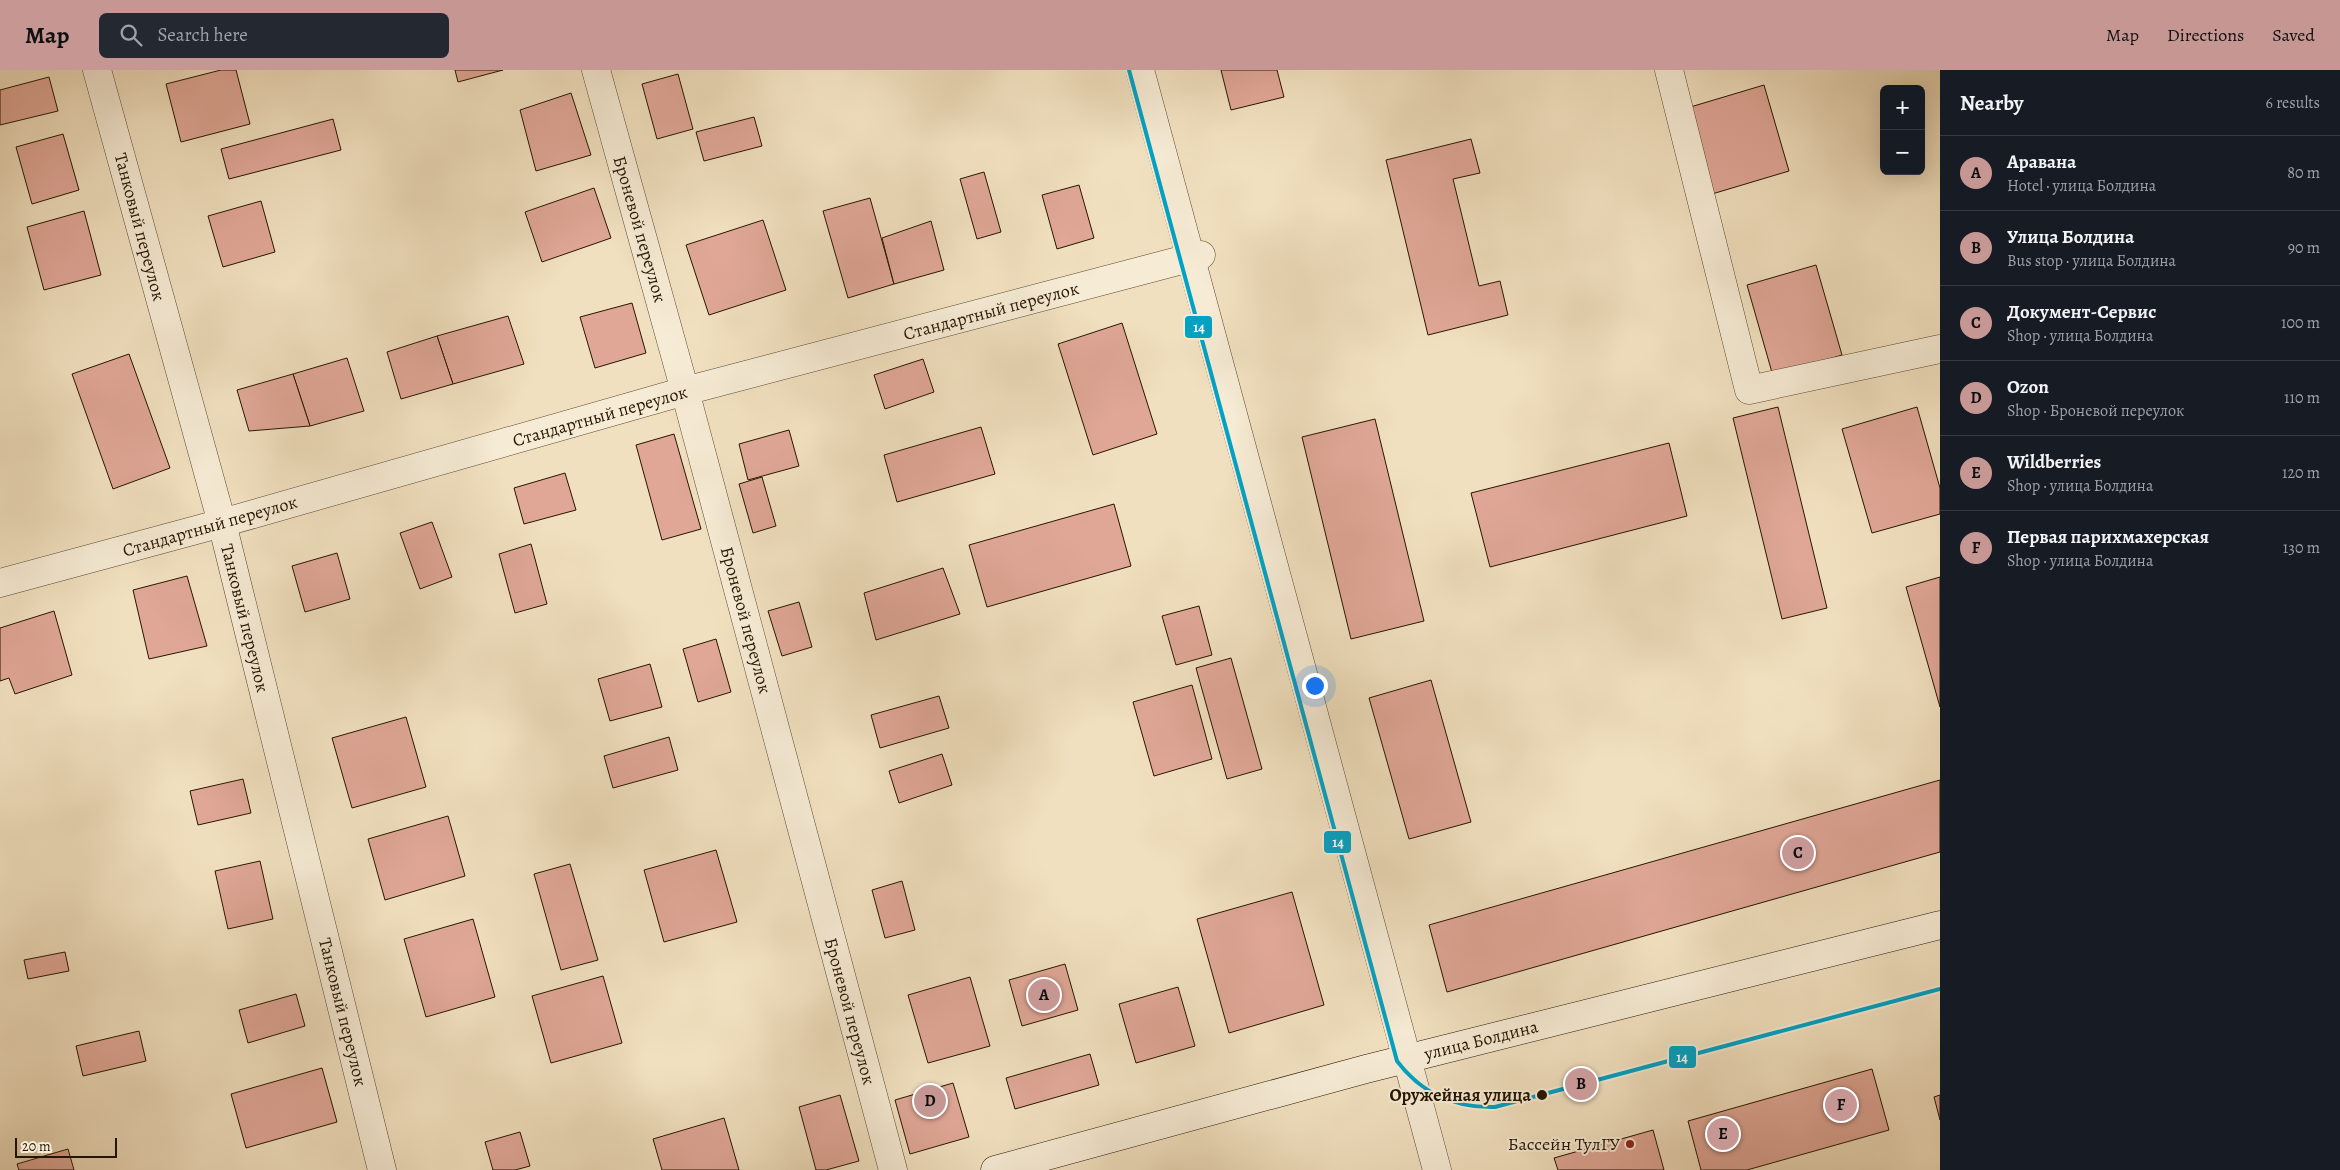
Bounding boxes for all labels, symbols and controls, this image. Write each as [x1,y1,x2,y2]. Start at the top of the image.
search box [99,13,449,58]
text: Map [25,19,69,51]
icon: search [117,21,145,49]
text: Search here [157,22,248,48]
text: Map [2106,23,2139,47]
text: Directions [2167,23,2244,47]
text: Saved [2272,23,2315,47]
map controls [1880,85,1925,175]
button: + [1880,85,1925,130]
text: Nearby [1960,89,2023,117]
text: 6 results [2266,92,2320,114]
button: − [1880,130,1925,175]
text: Аравана [2007,149,2076,175]
street label: Танковый переулок [109,150,171,304]
street label: Броневой переулок [608,153,672,305]
text: A [1971,162,1981,184]
text: 80 m [2287,162,2320,184]
text: Hotel · улица Болдина [2007,175,2156,197]
text: Улица Болдина [2007,224,2134,250]
text: B [1971,237,1981,259]
text: 90 m [2288,237,2320,259]
text: Bus stop · улица Болдина [2007,250,2176,272]
street label: Стандартный переулок [901,276,1081,346]
text: Документ-Сервис [2007,299,2156,325]
text: C [1971,312,1981,334]
text: 100 m [2281,312,2320,334]
line badge: 14 [1184,315,1213,339]
text: 14 [1193,318,1205,337]
text: Shop · улица Болдина [2007,325,2153,347]
text: Ozon [2007,374,2049,400]
street label: Стандартный переулок [510,380,690,452]
text: D [1970,387,1982,409]
text: 110 m [2284,387,2320,409]
text: Shop · Броневой переулок [2007,400,2184,422]
text: Wildberries [2007,449,2101,475]
text: E [1971,462,1981,484]
text: 120 m [2282,462,2320,484]
text: Shop · улица Болдина [2007,475,2153,497]
street label: Стандартный переулок [120,490,300,562]
text: Первая парихмахерская [2007,524,2209,550]
text: F [1972,537,1980,559]
text: 130 m [2283,537,2320,559]
street label: Танковый переулок [215,541,275,695]
street label: Броневой переулок [715,544,777,696]
text: Shop · улица Болдина [2007,550,2153,572]
your location [1302,673,1328,699]
line badge: 14 [1323,830,1352,854]
text: 14 [1332,833,1344,852]
pin: C [1782,834,1814,872]
street label: Танковый переулок [313,935,373,1089]
street label: Броневой переулок [819,935,881,1087]
pin: A [1028,976,1060,1014]
street label: улица Болдина [1421,1014,1541,1066]
line badge: 14 [1668,1045,1697,1069]
text: 14 [1676,1048,1688,1067]
pin: B [1565,1065,1597,1103]
pin: D [914,1082,946,1120]
place label: Оружейная улица [1389,1083,1531,1107]
pin: F [1825,1086,1857,1124]
marker: Оружейная улица [1535,1088,1549,1102]
pin: E [1707,1115,1739,1153]
place label: Бассейн ТулГУ [1508,1132,1621,1156]
scale bar [15,1135,118,1158]
text: 20 m [22,1137,51,1156]
marker: Бассейн ТулГУ [1624,1138,1636,1150]

